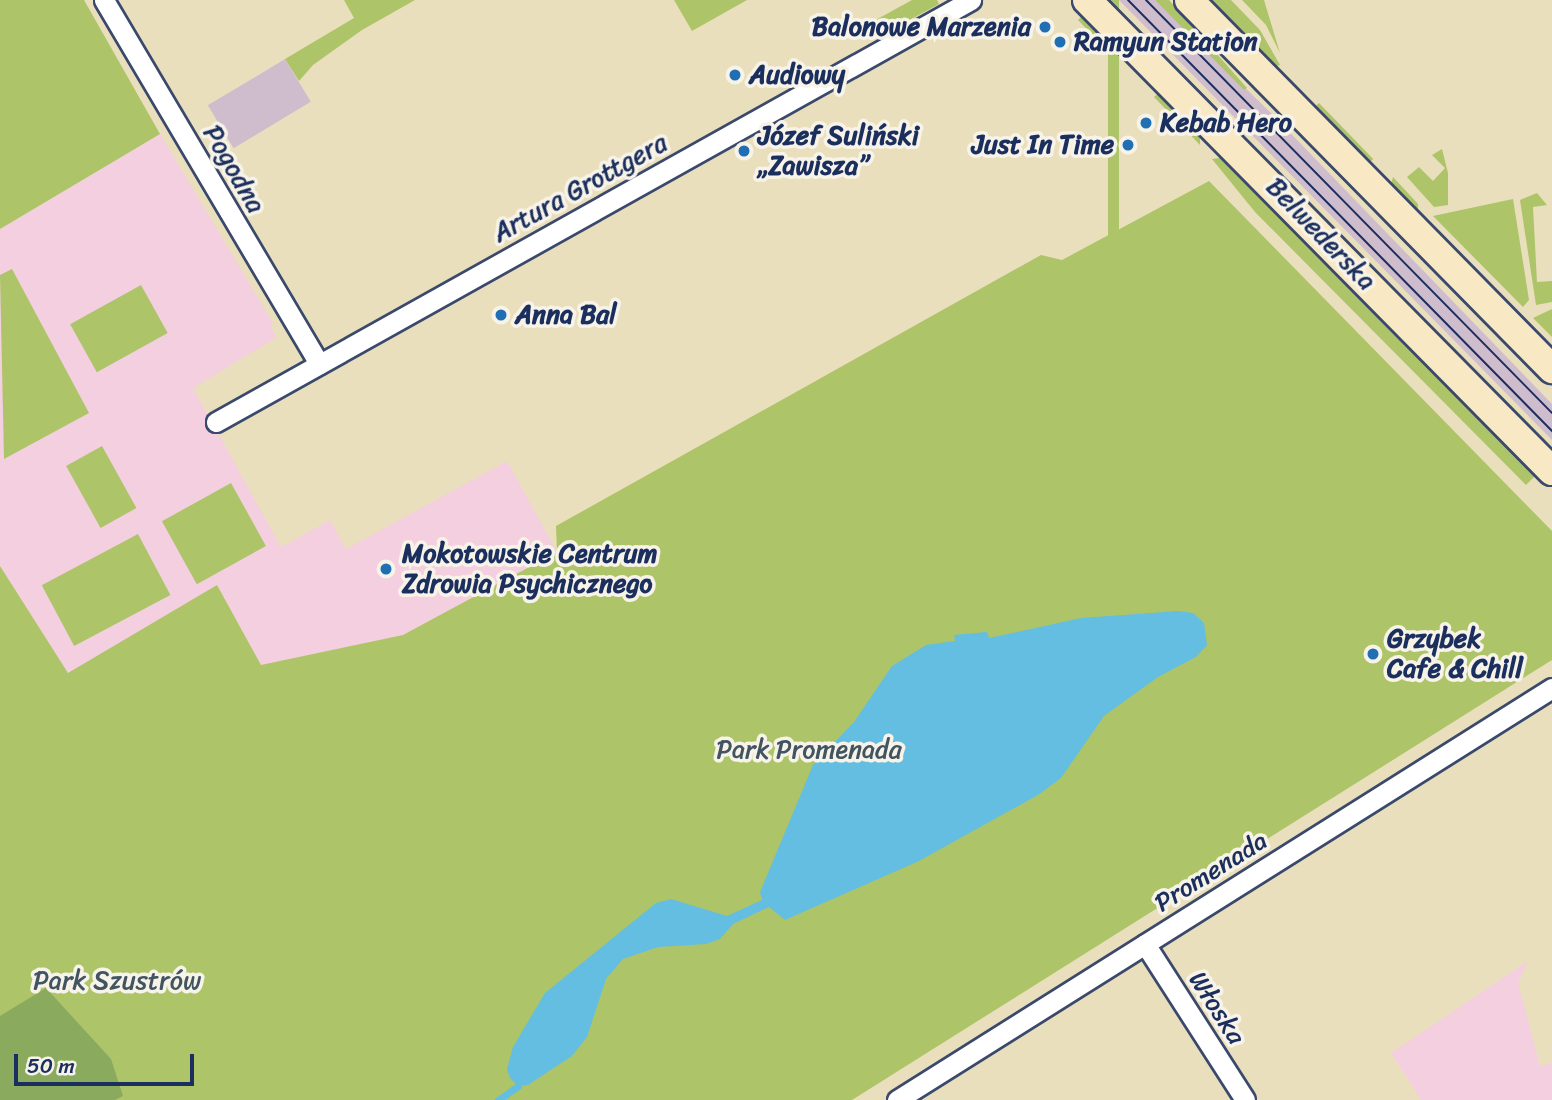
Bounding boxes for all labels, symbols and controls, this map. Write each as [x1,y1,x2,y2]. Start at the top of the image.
place label: Balonowe Marzenia [811,11,1031,43]
marker: Balonowe Marzenia [1037,19,1053,35]
place label: Ramyun Station [1074,26,1257,58]
marker: Ramyun Station [1052,34,1068,50]
place label: Audiowy [749,59,845,91]
marker: Audiowy [727,67,743,83]
place label: Kebab Hero [1160,107,1293,139]
marker: Kebab Hero [1138,115,1154,131]
street label: Pogodna [196,120,272,218]
place label: Józef Suliński „Zawisza” [758,120,919,182]
street label: Artura Grottgera [487,127,673,249]
place label: Just In Time [972,129,1114,161]
marker: Just In Time [1120,137,1136,153]
marker: Józef Suliński „Zawisza” [736,143,752,159]
street label: Belwederska [1260,171,1382,297]
place label: Anna Bal [515,299,617,331]
marker: Anna Bal [493,307,509,323]
place label: Mokotowskie Centrum Zdrowia Psychicznego [402,538,658,600]
marker: Mokotowskie Centrum Zdrowia Psychicznego [376,559,396,579]
place label: Grzybek Cafe & Chill [1387,623,1523,684]
marker: Grzybek Cafe & Chill [1365,646,1381,662]
park label: Park Promenada [716,734,902,766]
street label: Promenada [1149,825,1273,919]
park label: Park Szustrów [34,965,200,997]
street label: Włoska [1182,966,1252,1050]
scale bar [18,1040,198,1084]
text: 50 m [27,1047,75,1085]

